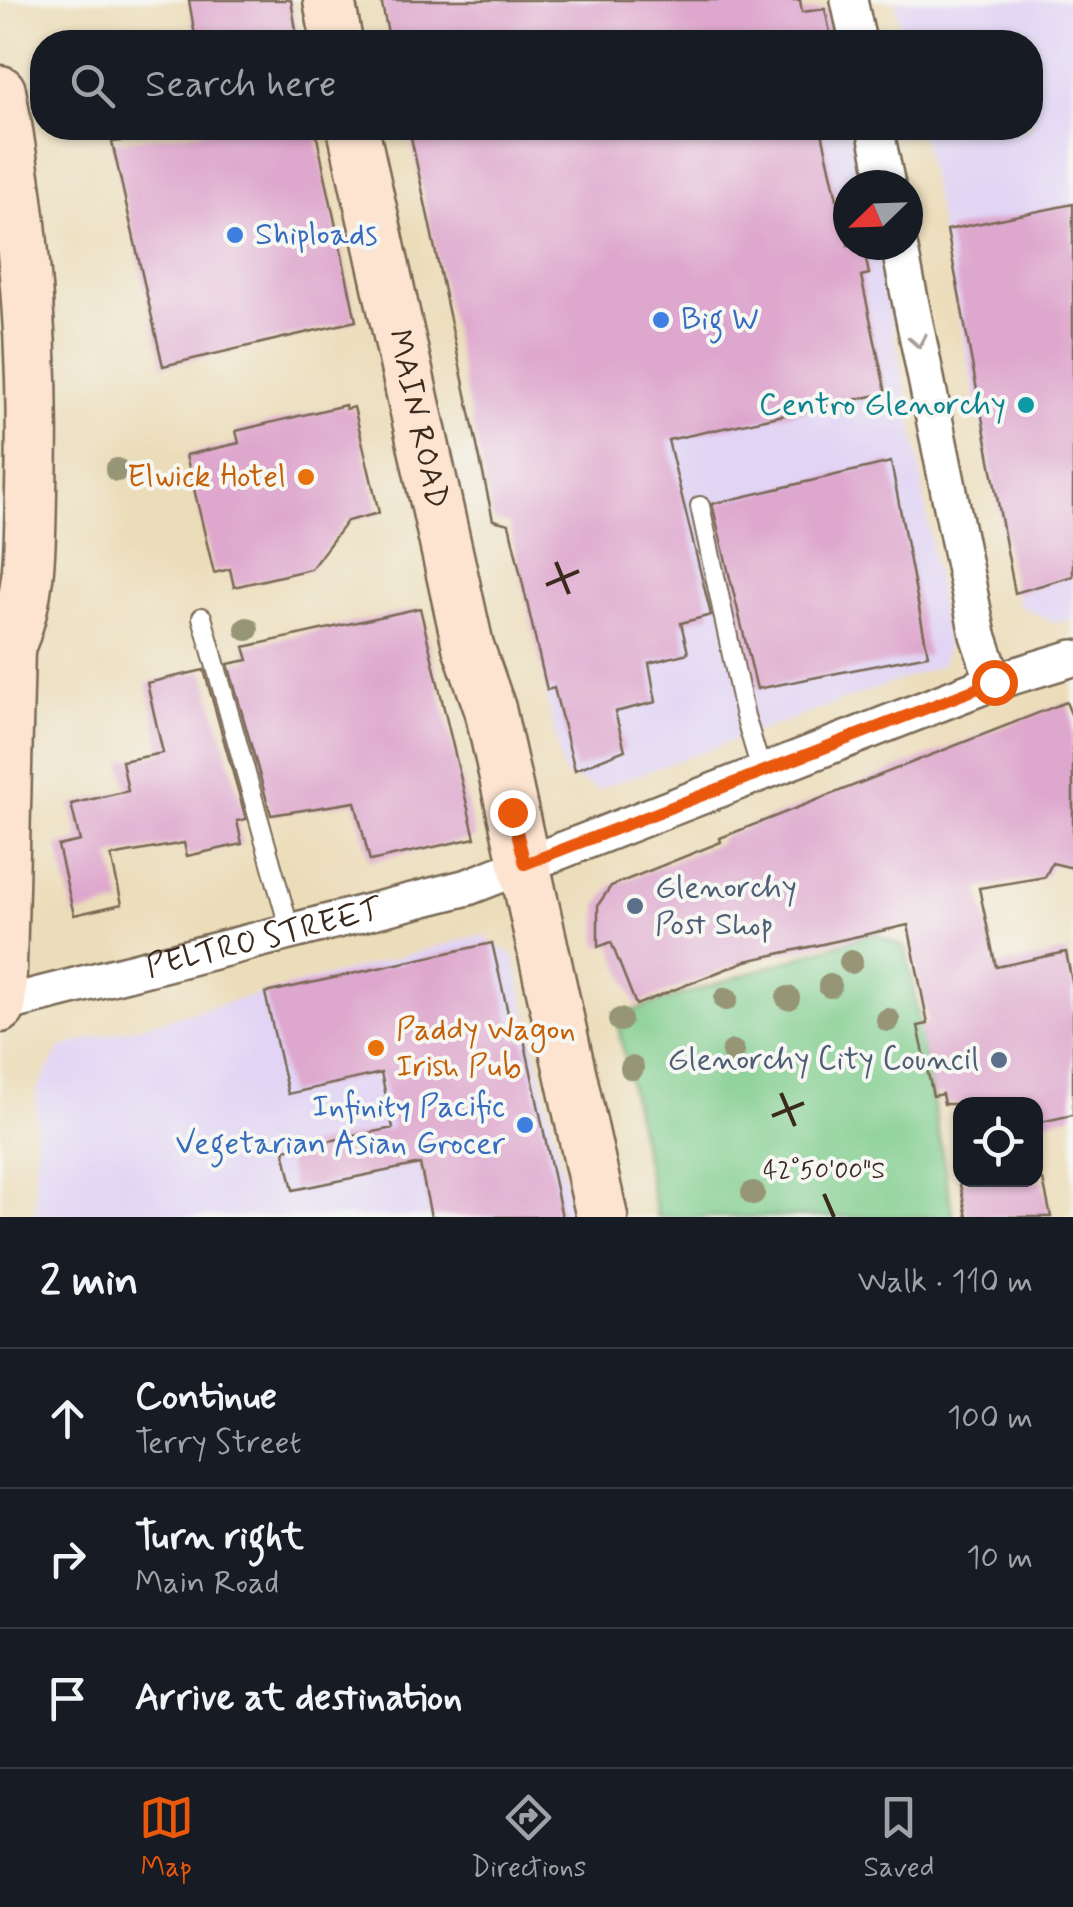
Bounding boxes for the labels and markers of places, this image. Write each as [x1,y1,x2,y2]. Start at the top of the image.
place label: Shiploads [255,214,378,256]
marker: Shiploads [224,224,246,246]
place label: Big W [681,299,759,344]
marker: Big W [650,309,672,331]
place label: Centro Glenorchy [759,384,1006,426]
marker: Centro Glenorchy [1015,394,1037,416]
place label: Elwick Hotel [127,456,286,498]
marker: Elwick Hotel [295,466,317,488]
place label: Glenorchy Post Shop [655,867,797,946]
marker: Glenorchy Post Shop [624,895,646,917]
place label: Paddy Wagon Irish Pub [396,1009,576,1088]
marker: Paddy Wagon Irish Pub [365,1037,387,1059]
place label: Glenorchy City Council [667,1039,979,1081]
marker: Glenorchy City Council [988,1049,1010,1071]
place label: Infinity Pacific Vegetarian Asian Grocer [175,1086,506,1168]
marker: Infinity Pacific Vegetarian Asian Grocer [514,1114,536,1136]

